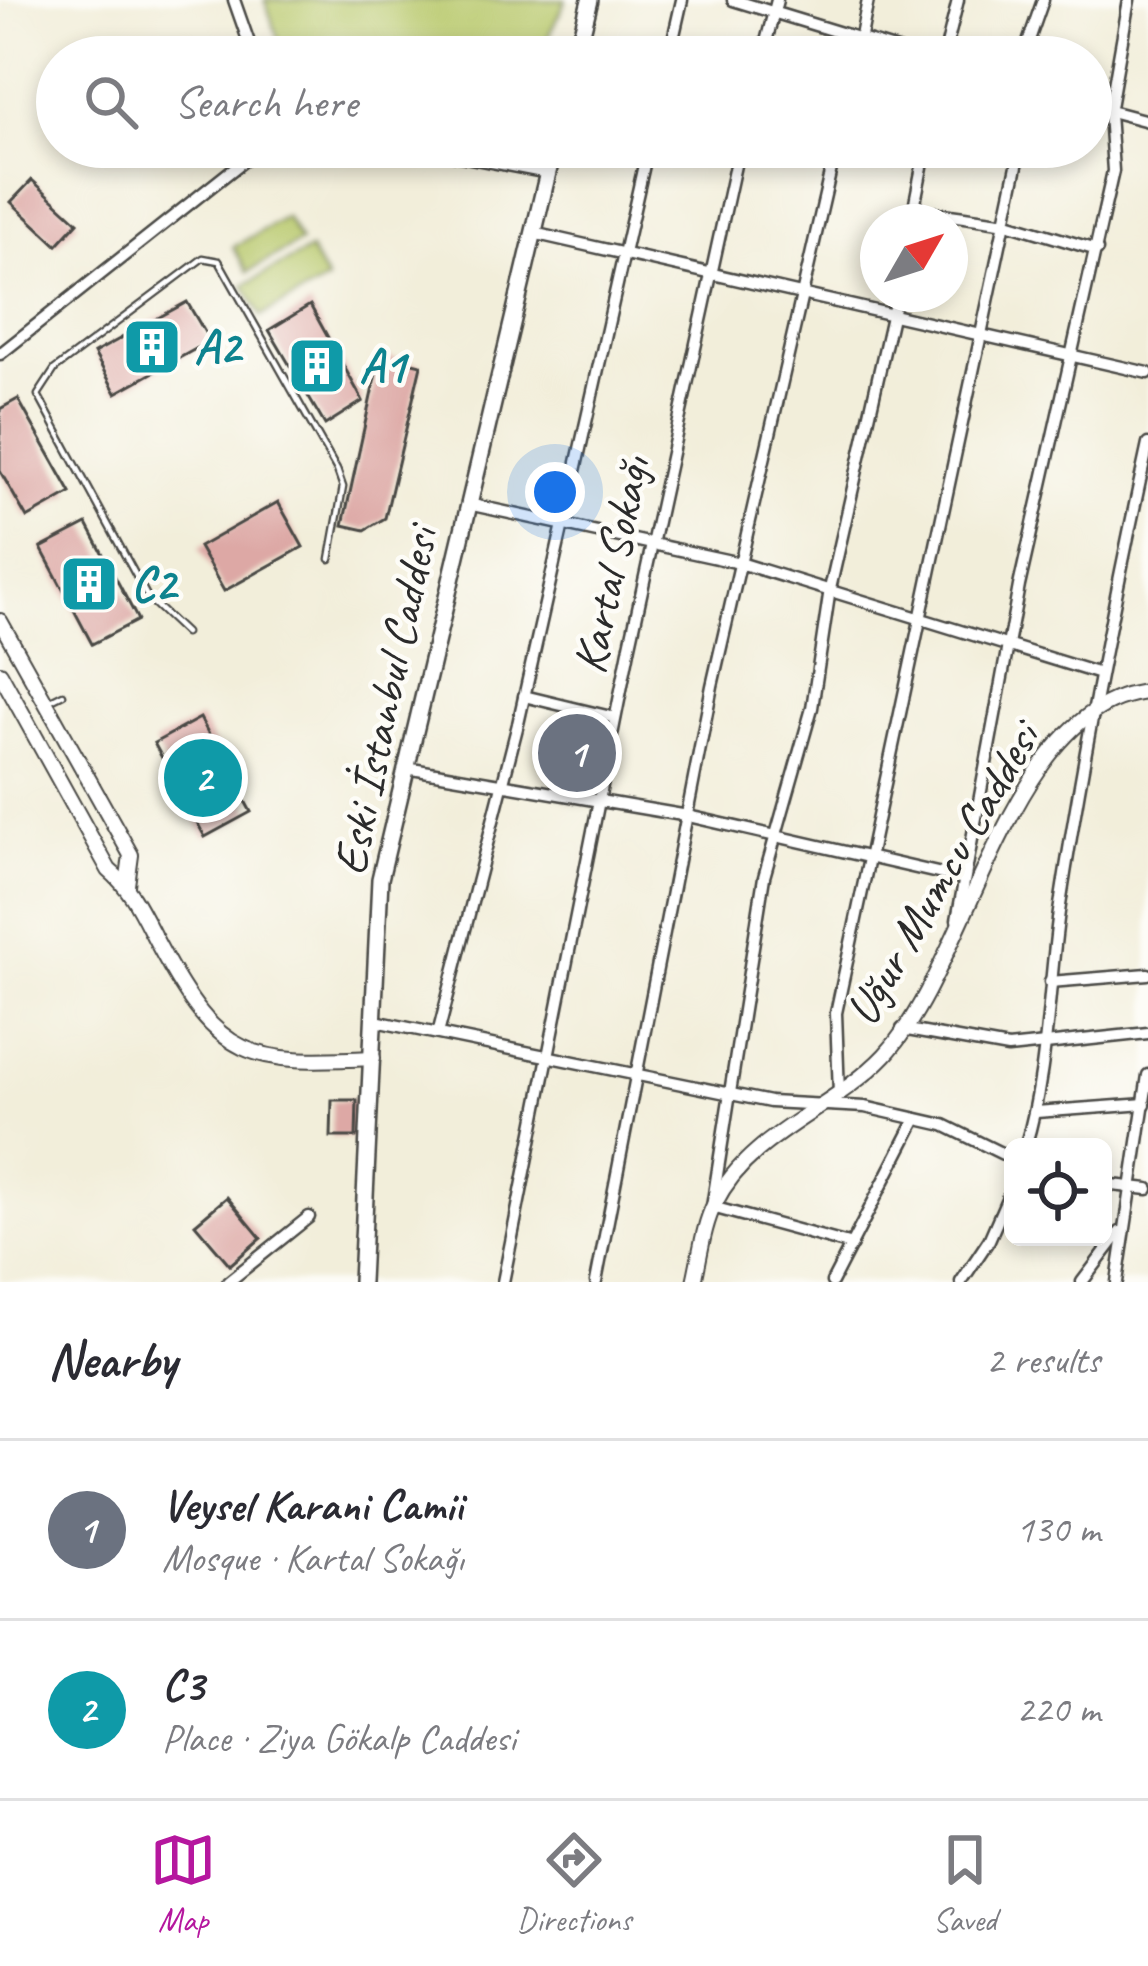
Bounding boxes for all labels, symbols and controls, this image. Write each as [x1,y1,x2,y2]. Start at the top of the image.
search box [36,36,1112,168]
icon: search [78,69,144,135]
text: Search here [174,74,357,131]
north arrow [860,204,968,312]
building icon: A2 [121,316,183,378]
place label: A2 [194,317,245,377]
building icon: A1 [286,335,348,397]
place label: A1 [359,336,411,396]
street label: Kartal Sokağı [559,449,664,679]
your location [525,462,585,522]
street label: Eski İstanbul Caddesi [319,517,452,880]
building icon: C2 [58,553,120,615]
place label: C2 [131,554,180,614]
street label: Uğur Mumcu Caddesi [831,707,1056,1036]
pin: 1 [538,708,616,798]
pin: 2 [164,733,242,823]
map controls [1004,1138,1112,1246]
button: locate [1004,1138,1112,1246]
text: Nearby [48,1328,176,1392]
text: 2 results [986,1336,1100,1385]
text: Veysel Karani Camii [162,1477,463,1534]
text: 1 [78,1505,96,1554]
text: 130 m [1016,1505,1100,1554]
text: Mosque · Kartal Sokağı [162,1534,464,1583]
text: C3 [162,1657,204,1714]
text: 2 [78,1685,96,1734]
text: 220 m [1016,1685,1100,1734]
text: Place · Ziya Gökalp Caddesi [162,1714,516,1763]
tab: Map [150,1827,216,1941]
tab: Directions [517,1827,631,1941]
tab: Saved [932,1827,998,1941]

